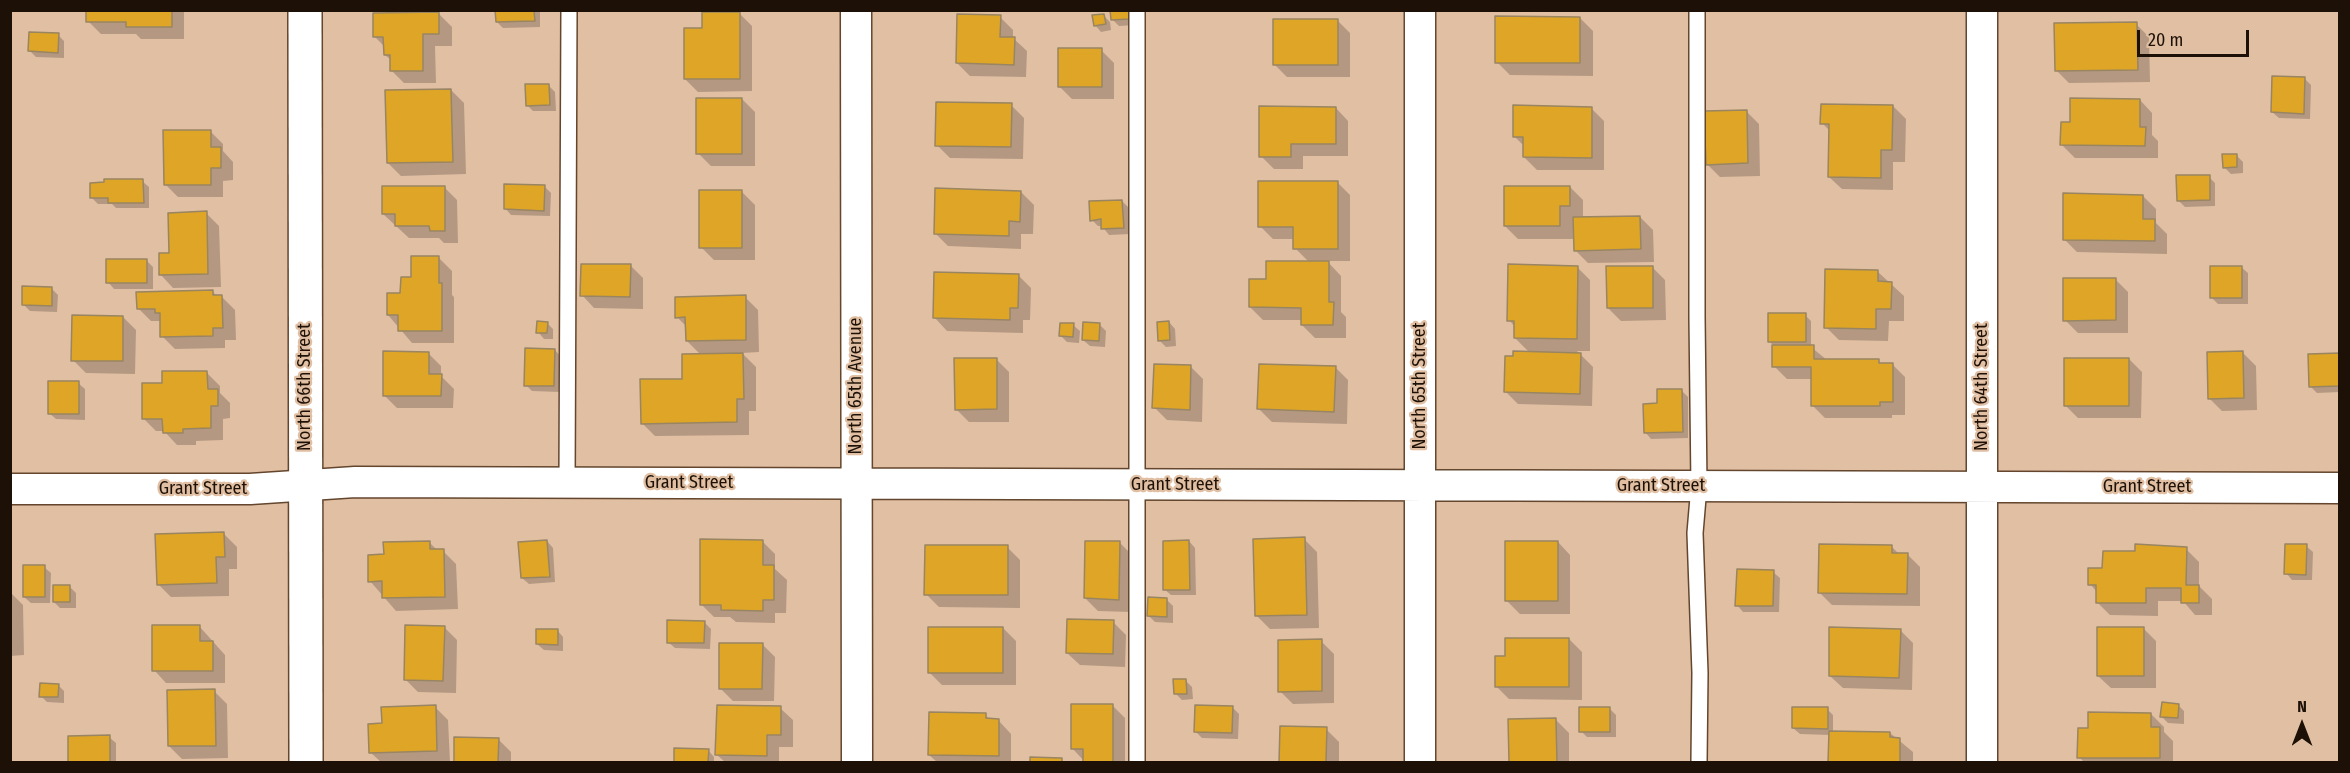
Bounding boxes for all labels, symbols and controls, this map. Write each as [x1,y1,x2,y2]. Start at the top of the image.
scale bar [2140,18,2252,56]
text: 20 m [2148,29,2183,51]
street label: North 65th Avenue [845,318,867,454]
street label: North 65th Street [1409,322,1431,450]
street label: North 66th Street [294,323,316,451]
street label: North 64th Street [1971,323,1993,451]
street label: Grant Street [645,472,733,494]
street label: Grant Street [1131,474,1219,496]
street label: Grant Street [1617,475,1705,497]
street label: Grant Street [2103,476,2191,498]
street label: Grant Street [159,478,247,500]
north arrow [2272,695,2332,755]
text: N [2297,697,2307,716]

